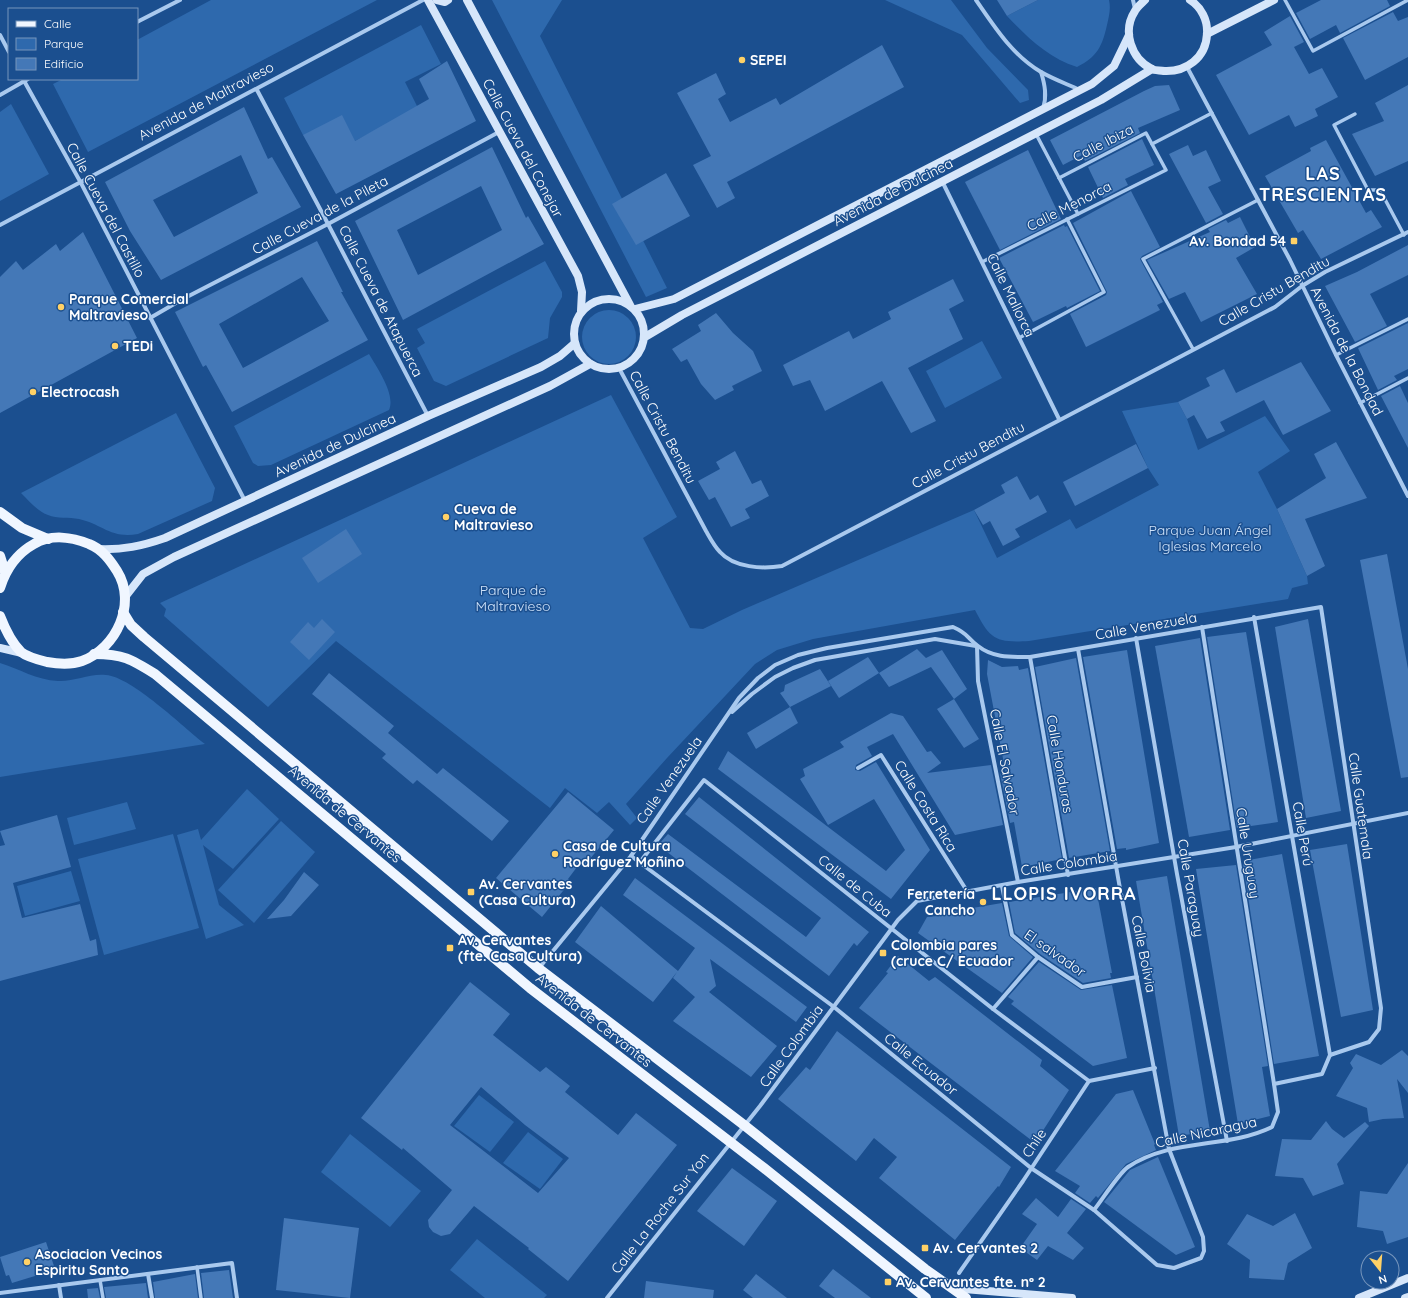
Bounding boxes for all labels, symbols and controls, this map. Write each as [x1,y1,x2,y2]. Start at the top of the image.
legend [8,8,138,80]
text: Calle [44,16,72,31]
text: Parque [44,36,84,51]
place label: SEPEI [750,51,787,69]
marker: SEPEI [737,55,747,65]
text: Edificio [44,56,84,71]
street label: Avenida de Maltravieso [135,58,277,144]
street label: Calle Cueva del Conejar [479,75,568,221]
street label: Calle Ibiza [1070,120,1136,166]
street label: Calle Cueva del Castillo [63,139,149,281]
street label: Avenida de Dulcinea [830,154,956,230]
district label: LAS TRESCIENTAS [1259,162,1387,206]
street label: Calle Cueva de la Pileta [249,171,391,259]
street label: Calle Menorca [1024,177,1114,235]
street label: Calle Cueva de Atapuerca [335,222,427,380]
place label: Av. Bondad 54 [1189,232,1286,250]
marker: Av. Bondad 54 [1289,236,1299,246]
street label: Calle Mallorca [983,250,1039,340]
street label: Calle Cristu Benditu [1215,252,1333,330]
street label: Avenida de la Bondad [1307,283,1387,419]
place label: Parque Comercial Maltravieso [69,290,189,324]
marker: Parque Comercial Maltravieso [56,302,66,312]
place label: TEDi [123,337,153,355]
marker: TEDi [110,341,120,351]
street label: Calle Cristu Benditu [626,367,700,487]
place label: Electrocash [41,383,119,401]
marker: Electrocash [28,387,38,397]
street label: Avenida de Dulcinea [271,409,399,481]
street label: Calle Cristu Benditu [908,418,1028,492]
place label: Cueva de Maltravieso [454,500,533,534]
marker: Cueva de Maltravieso [441,512,451,522]
park label: Parque Juan Ángel Iglesias Marcelo [1148,521,1272,555]
park label: Parque de Maltravieso [476,581,550,615]
street label: Calle Venezuela [1094,608,1198,644]
street label: Calle El Salvador [986,707,1024,817]
street label: Calle Honduras [1043,714,1077,814]
street label: Calle Venezuela [632,733,706,827]
street label: Calle Guatemala [1345,752,1377,860]
street label: Calle Costa Rica [891,757,961,855]
street label: Avenida de Cervantes [285,761,405,867]
street label: Calle Perú [1288,800,1318,868]
street label: Calle Uruguay [1232,806,1264,900]
place label: Casa de Cultura Rodríguez Moñino [563,837,685,871]
street label: Calle Paraguay [1174,838,1208,938]
street label: Calle Colombia [1019,846,1119,880]
marker: Casa de Cultura Rodríguez Moñino [550,849,560,859]
street label: Calle de Cuba [814,851,896,921]
place label: Av. Cervantes (Casa Cultura) [479,875,576,909]
district label: LLOPIS IVORRA [991,882,1137,905]
place label: Ferretería Cancho [907,885,975,919]
marker: Av. Cervantes (Casa Cultura) [466,887,476,897]
marker: Ferretería Cancho [978,897,988,907]
street label: Calle Bolivia [1128,914,1160,994]
street label: El salvador [1021,925,1090,981]
place label: Av. Cervantes (fte. Casa Cultura) [458,931,582,965]
place label: Colombia pares (cruce C/ Ecuador [891,936,1014,970]
marker: Av. Cervantes (fte. Casa Cultura) [445,943,455,953]
marker: Colombia pares (cruce C/ Ecuador [878,948,888,958]
street label: Avenida de Cervantes [532,969,656,1071]
street label: Calle Colombia [755,1001,827,1091]
street label: Calle Ecuador [881,1029,962,1100]
street label: Calle Nicaragua [1154,1112,1258,1152]
street label: Chile [1018,1125,1050,1161]
street label: Calle La Roche Sur Yon [607,1149,713,1277]
place label: Av. Cervantes 2 [933,1239,1038,1257]
marker: Av. Cervantes 2 [920,1243,930,1253]
place label: Asociacion Vecinos Espiritu Santo [35,1245,162,1279]
north arrow [1360,1250,1400,1290]
marker: Asociacion Vecinos Espiritu Santo [22,1257,32,1267]
text: N [1377,1272,1389,1287]
place label: Av. Cervantes fte. nº 2 [896,1273,1046,1291]
marker: Av. Cervantes fte. nº 2 [883,1277,893,1287]

